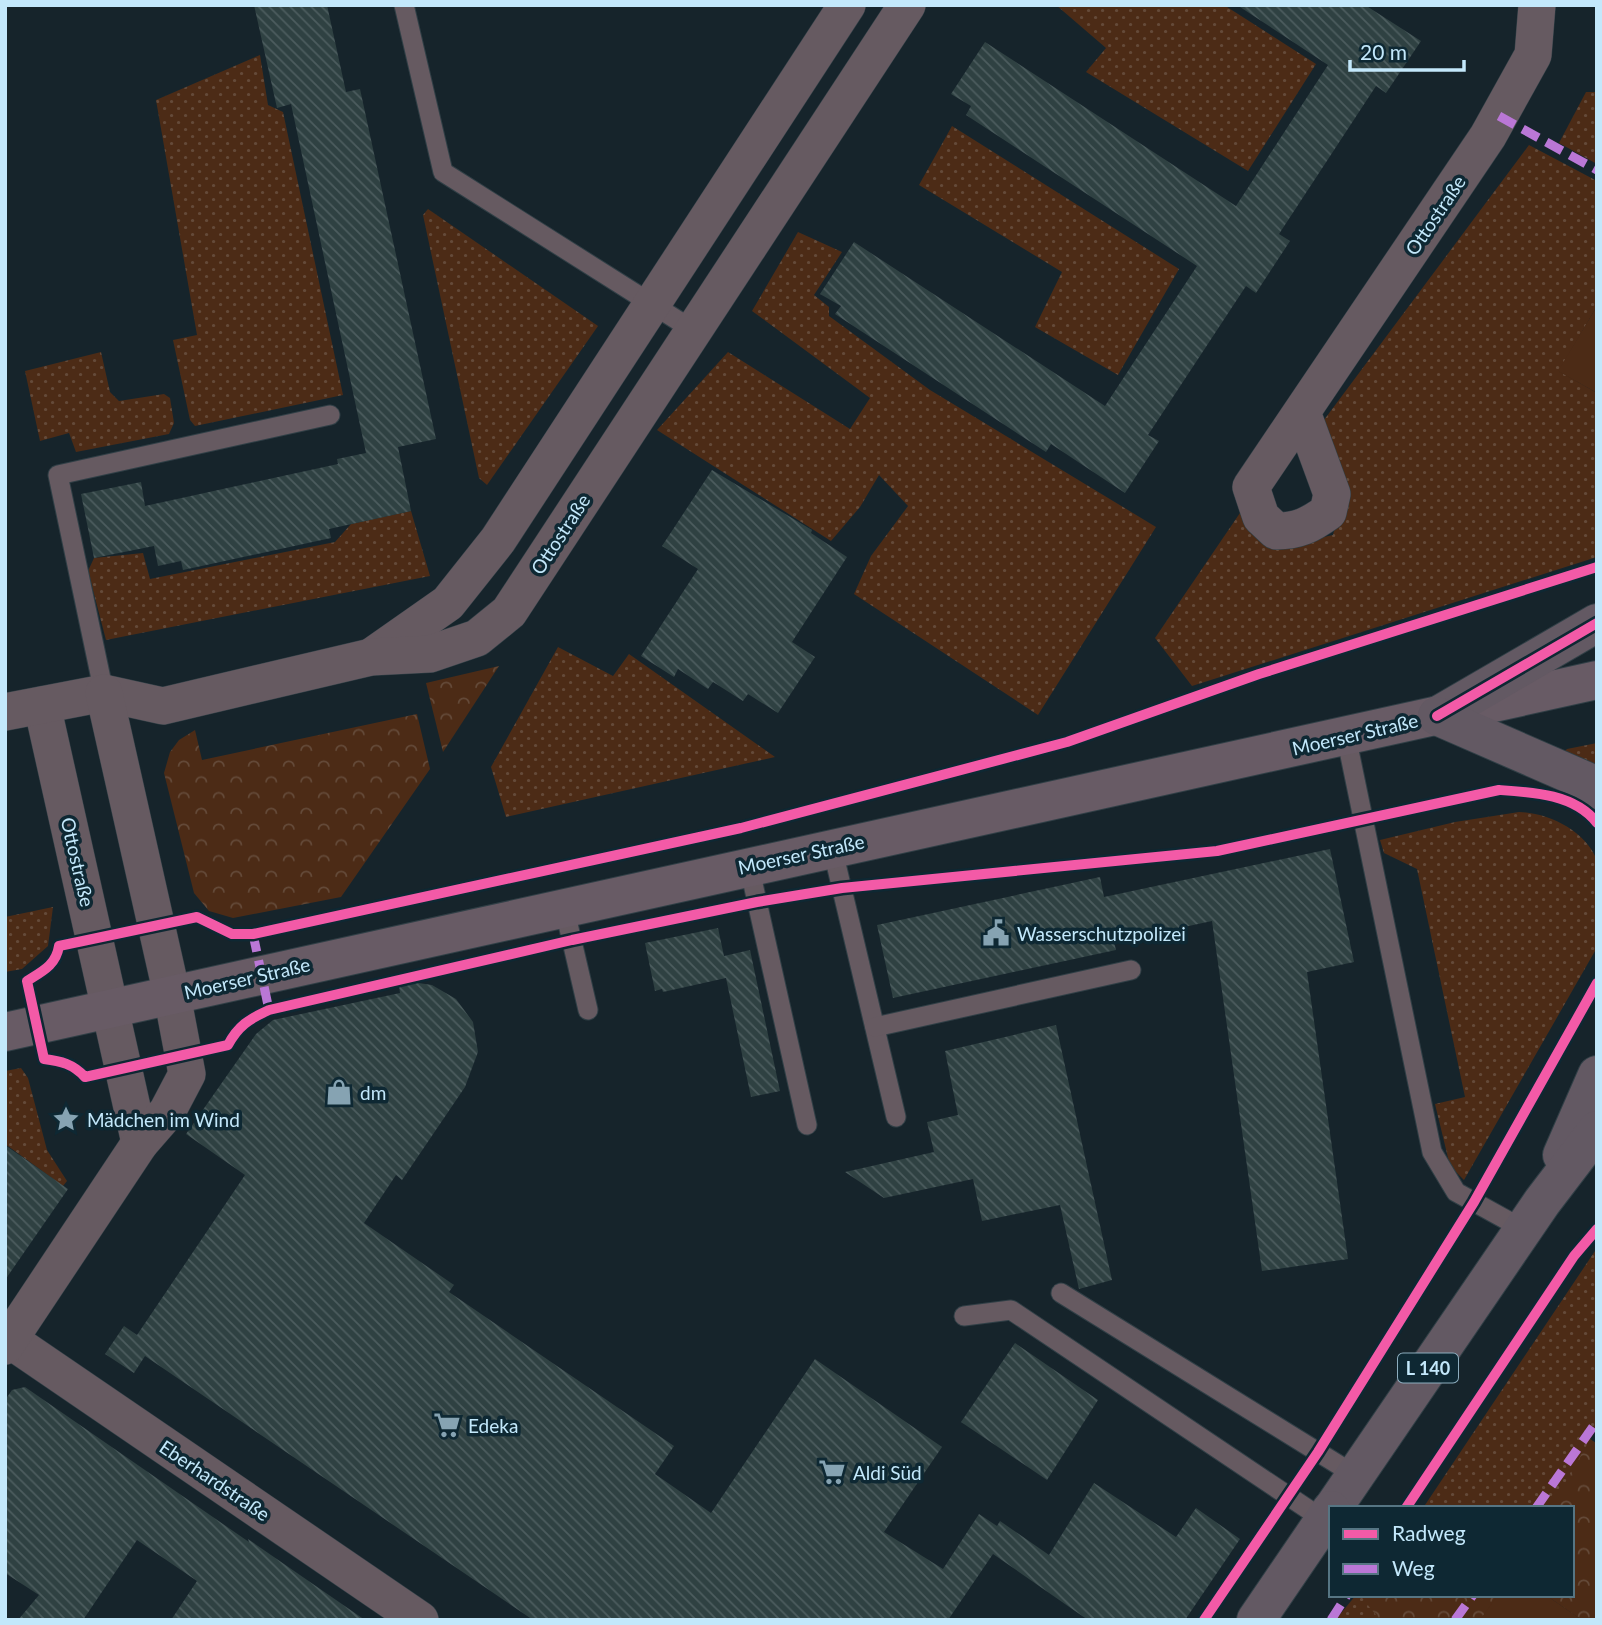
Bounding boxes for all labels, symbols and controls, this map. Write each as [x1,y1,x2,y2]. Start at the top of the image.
scale bar [1350,28,1464,72]
text: 20 m [1360,39,1407,64]
street label: Ottostraße [1400,171,1470,259]
street label: Ottostraße [526,490,594,578]
street label: Moerser Straße [1290,708,1420,760]
street label: Ottostraße [57,815,99,909]
street label: Moerser Straße [736,829,866,879]
public building icon: Wasserschutzpolizei [981,918,1011,948]
place label: Wasserschutzpolizei [1017,922,1186,945]
street label: Moerser Straße [182,952,312,1004]
shop icon: dm [324,1077,354,1107]
place label: dm [360,1081,386,1104]
place icon: Mädchen im Wind [51,1104,81,1134]
place label: Mädchen im Wind [87,1108,240,1131]
road number: L 140 [1398,1353,1458,1382]
supermarket icon: Edeka [432,1410,462,1440]
place label: Edeka [468,1414,518,1437]
street label: Eberhardstraße [156,1435,274,1525]
supermarket icon: Aldi Süd [817,1457,847,1487]
place label: Aldi Süd [853,1461,922,1484]
legend [1329,1506,1574,1597]
text: Radweg [1392,1520,1466,1545]
text: Weg [1392,1555,1435,1580]

